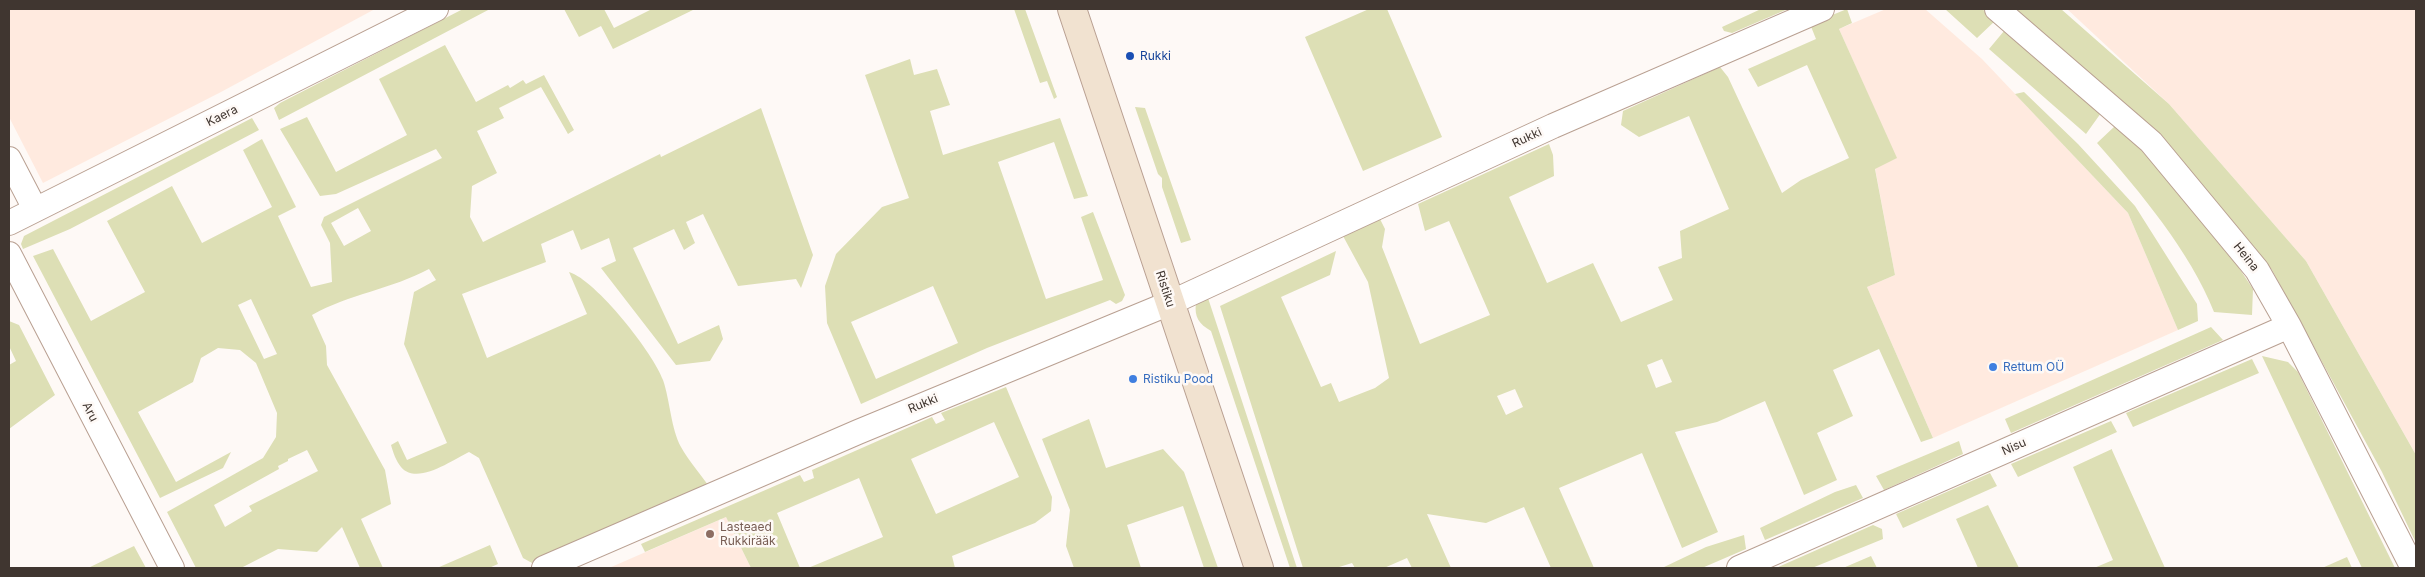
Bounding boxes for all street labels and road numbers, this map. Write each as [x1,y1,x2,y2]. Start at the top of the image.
street label: Kaera [204,102,240,130]
street label: Rukki [1510,125,1544,151]
street label: Heina [2230,240,2262,274]
street label: Ristiku [1152,269,1178,309]
street label: Rukki [906,391,940,417]
street label: Aru [79,400,101,424]
street label: Nisu [1999,435,2029,459]

